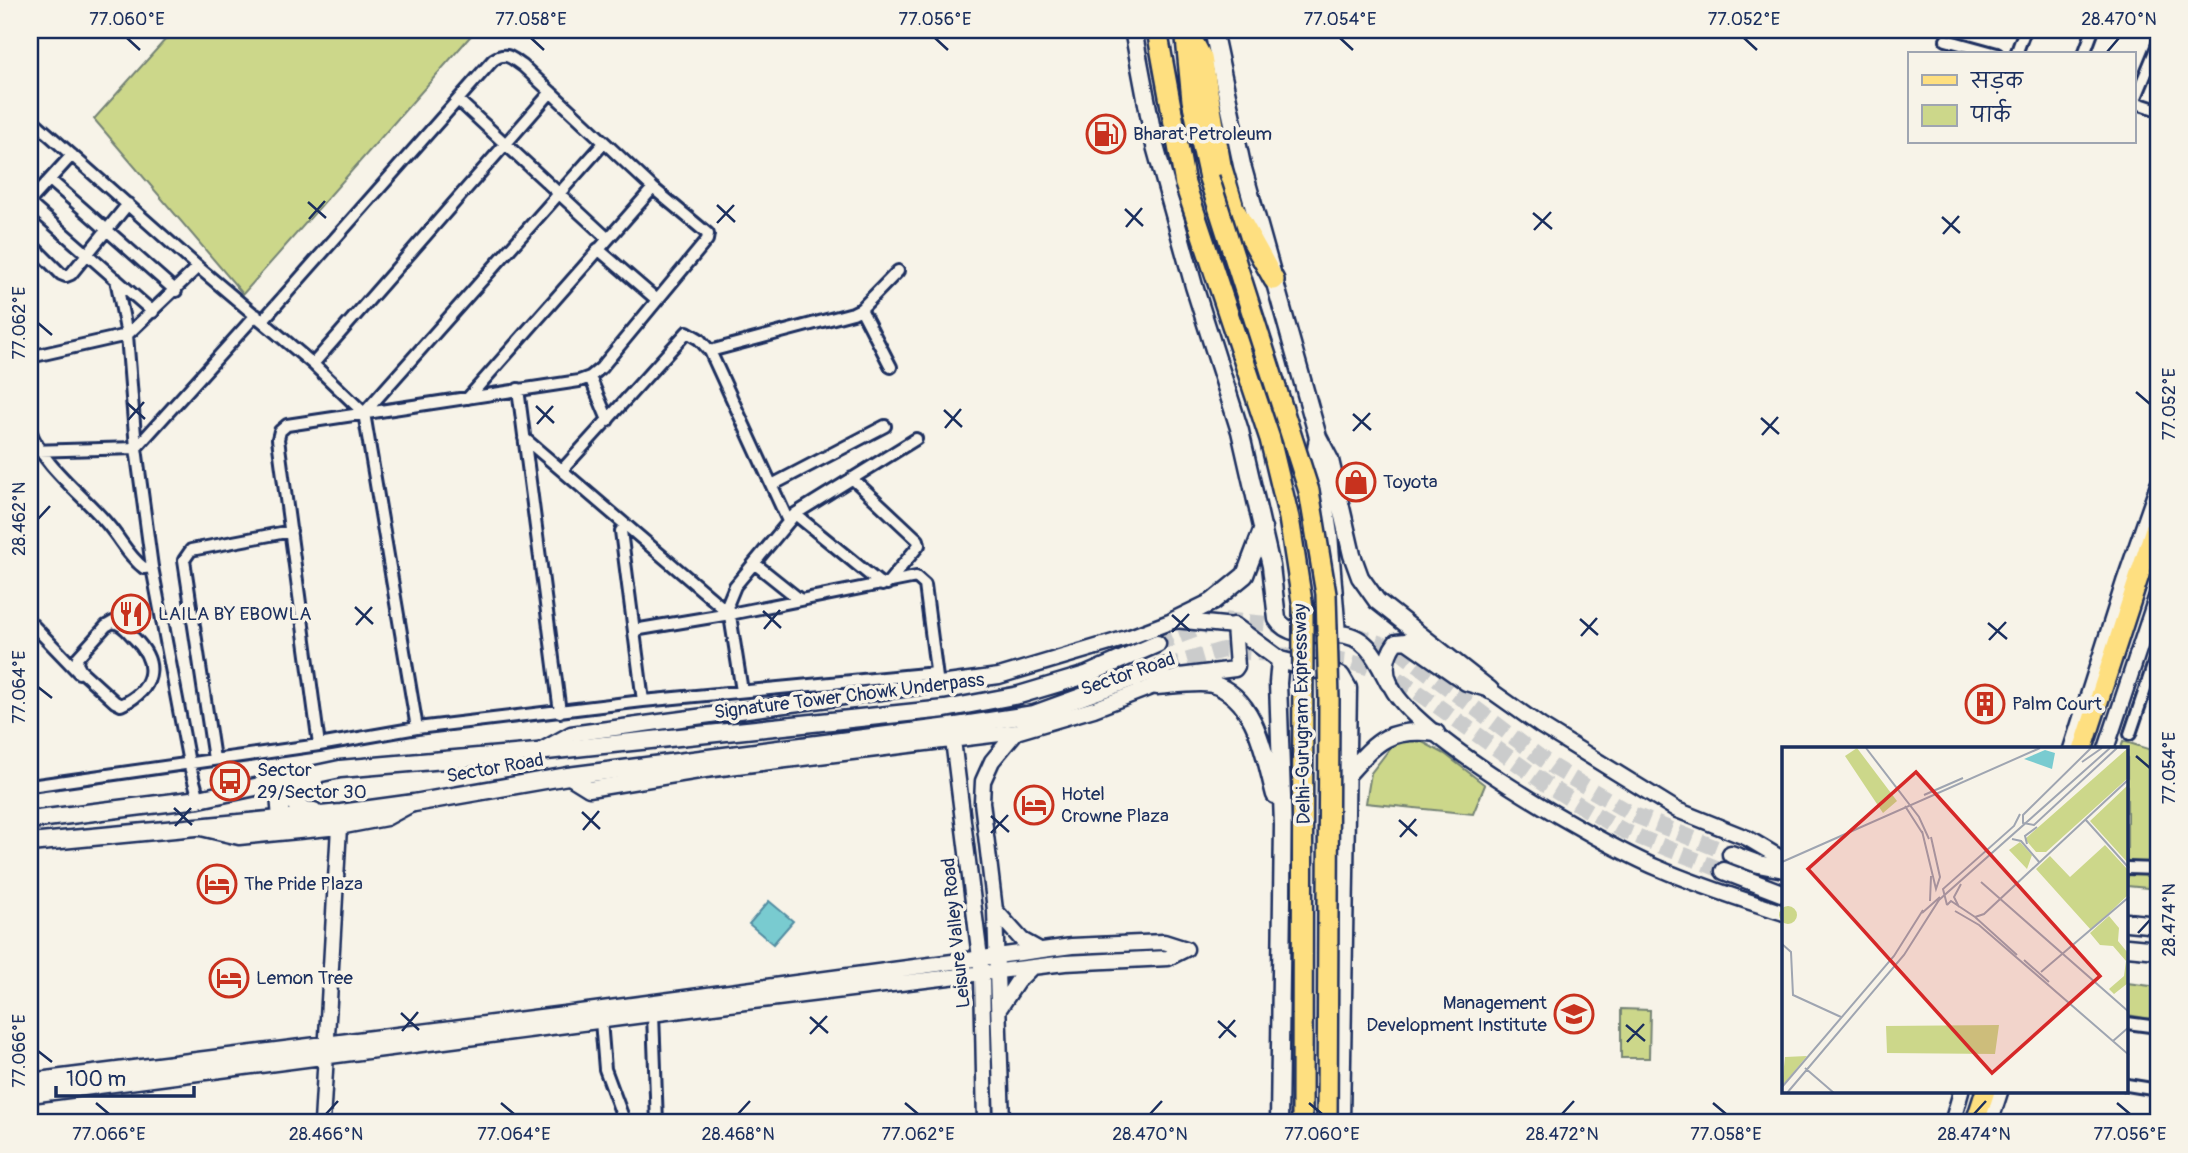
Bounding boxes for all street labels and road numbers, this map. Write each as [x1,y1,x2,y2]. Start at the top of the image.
street label: Delhi-Gurugram Expressway [1288,603,1316,825]
street label: Sector Road [1078,647,1178,701]
street label: Signature Tower Chowk Underpass [712,667,986,724]
street label: Sector Road [445,748,545,788]
street label: Leisure Valley Road [936,857,976,1009]

